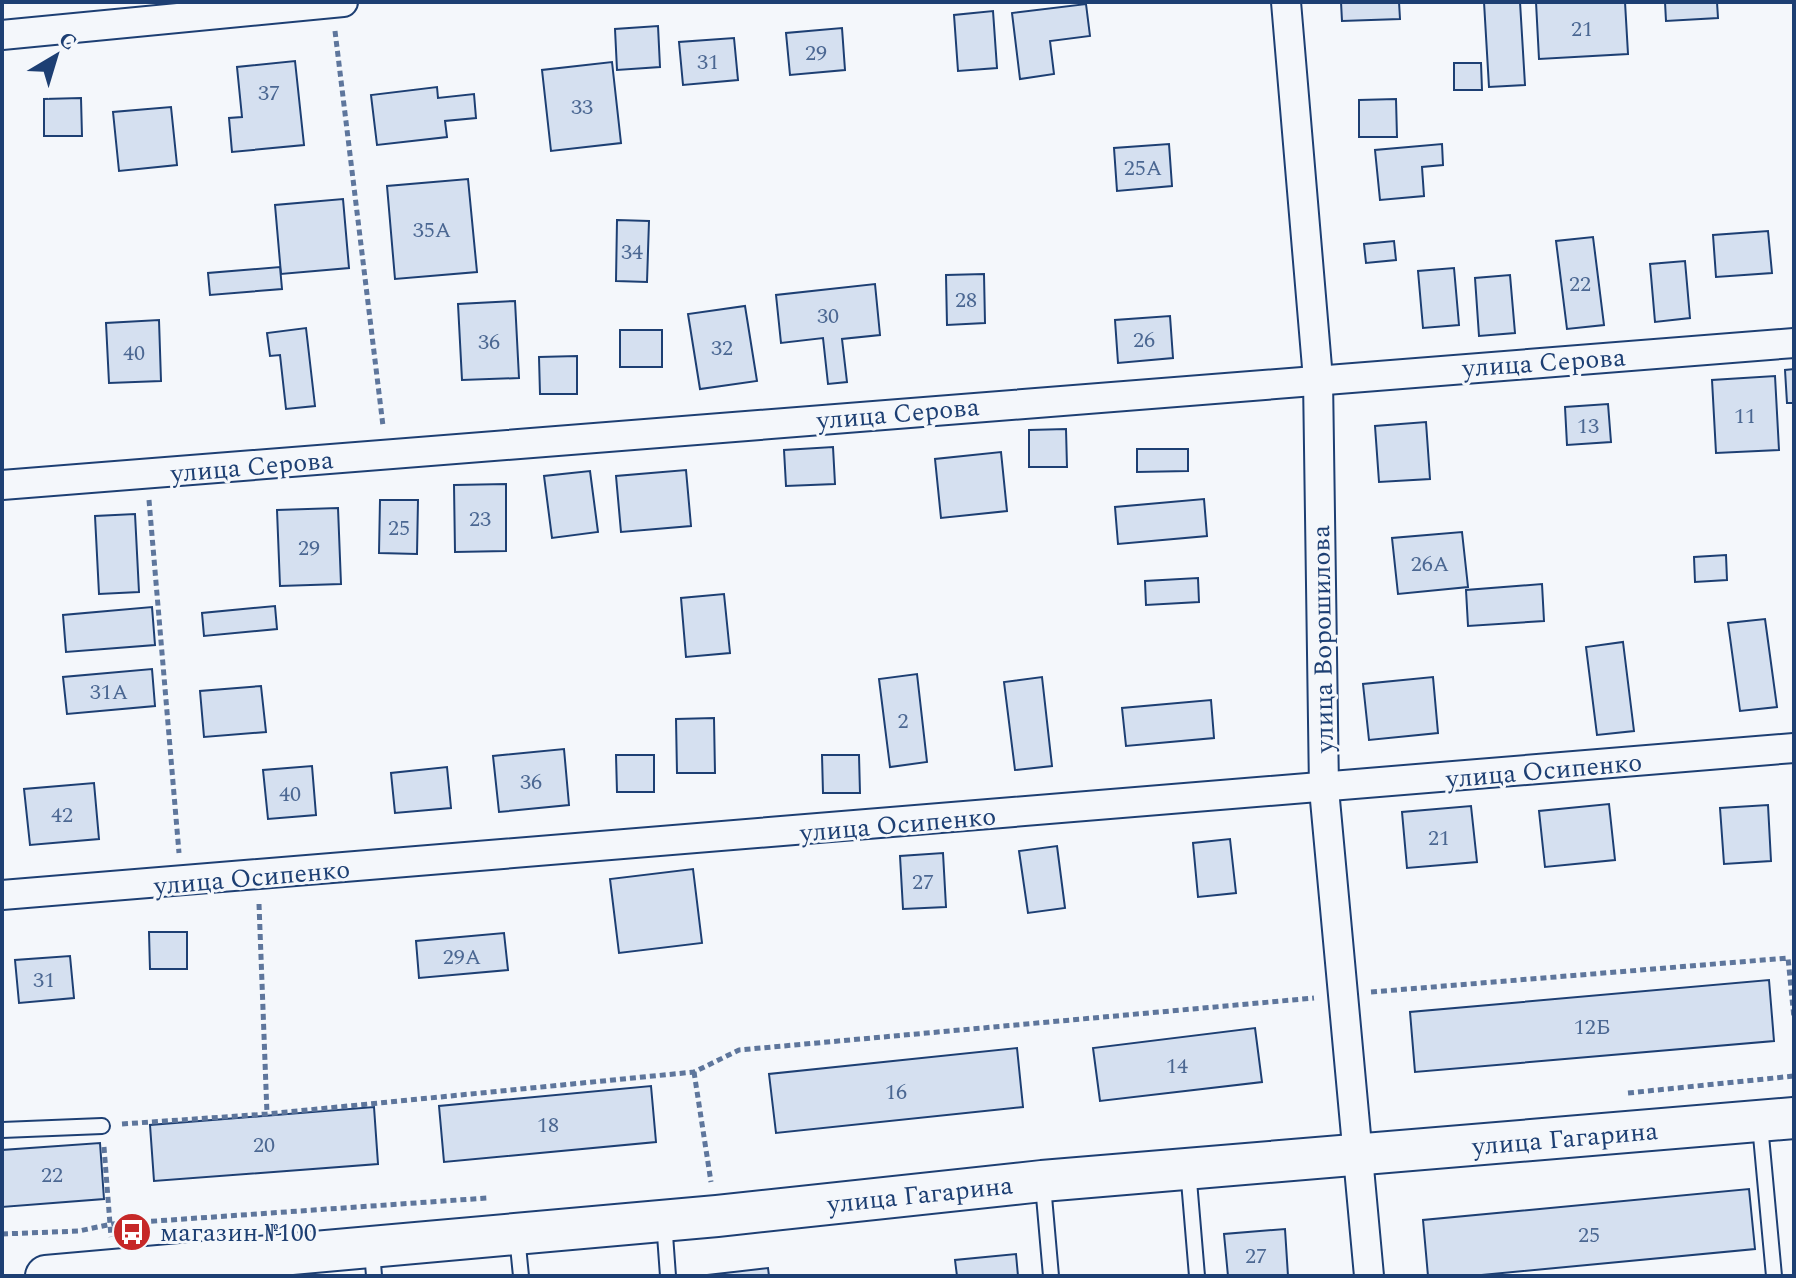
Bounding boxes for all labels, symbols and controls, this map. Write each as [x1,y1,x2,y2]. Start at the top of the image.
house number: 21 [1571,13,1593,46]
north arrow [16,16,96,96]
text: С [51,24,84,59]
house number: 29 [805,37,827,70]
house number: 31 [697,46,719,79]
house number: 37 [258,77,280,110]
house number: 33 [571,91,593,124]
house number: 25А [1124,152,1162,185]
house number: 35А [413,214,451,247]
house number: 34 [621,236,643,269]
house number: 22 [1569,268,1591,301]
house number: 28 [955,284,977,317]
house number: 30 [817,300,839,333]
house number: 26 [1133,324,1155,357]
house number: 36 [478,326,500,359]
house number: 32 [711,332,733,365]
house number: 40 [123,337,145,370]
street label: улица Серова [1460,337,1627,389]
street label: улица Серова [814,387,982,441]
house number: 11 [1734,400,1756,433]
house number: 13 [1577,410,1599,443]
street label: улица Серова [168,440,336,494]
house number: 23 [469,503,491,536]
house number: 25 [388,512,410,545]
street label: улица Ворошилова [1301,524,1345,754]
house number: 29 [298,532,320,565]
house number: 26А [1411,548,1449,581]
house number: 31А [90,676,128,709]
house number: 2 [897,705,909,738]
street label: улица Осипенко [1443,742,1644,800]
house number: 36 [520,766,542,799]
house number: 40 [279,778,301,811]
street label: улица Осипенко [797,796,998,854]
house number: 42 [51,799,73,832]
house number: 21 [1428,822,1450,855]
street label: улица Осипенко [151,849,352,907]
house number: 27 [912,866,934,899]
house number: 29А [443,941,481,974]
house number: 31 [33,964,55,997]
house number: 12Б [1574,1011,1610,1044]
house number: 14 [1166,1050,1188,1083]
house number: 16 [885,1076,907,1109]
house number: 18 [537,1109,559,1142]
street label: улица Гагарина [1469,1111,1660,1167]
house number: 20 [253,1129,275,1162]
house number: 22 [41,1159,63,1192]
street label: улица Гагарина [824,1165,1015,1225]
bus stop icon: магазин №100 [111,1211,153,1253]
place label: магазин №100 [160,1213,317,1253]
house number: 25 [1578,1219,1600,1252]
house number: 27 [1245,1240,1267,1273]

